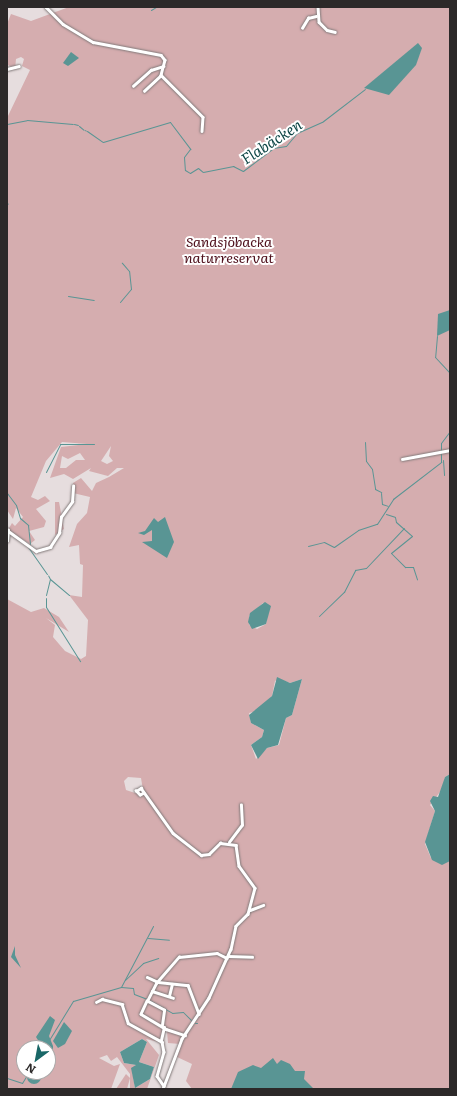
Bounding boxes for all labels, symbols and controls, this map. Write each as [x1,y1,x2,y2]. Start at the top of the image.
water label: Flabäcken [237,115,305,167]
park label: Sandsjöbacka naturreservat [184,233,274,266]
north arrow [16,1040,56,1080]
text: N [22,1060,38,1079]

